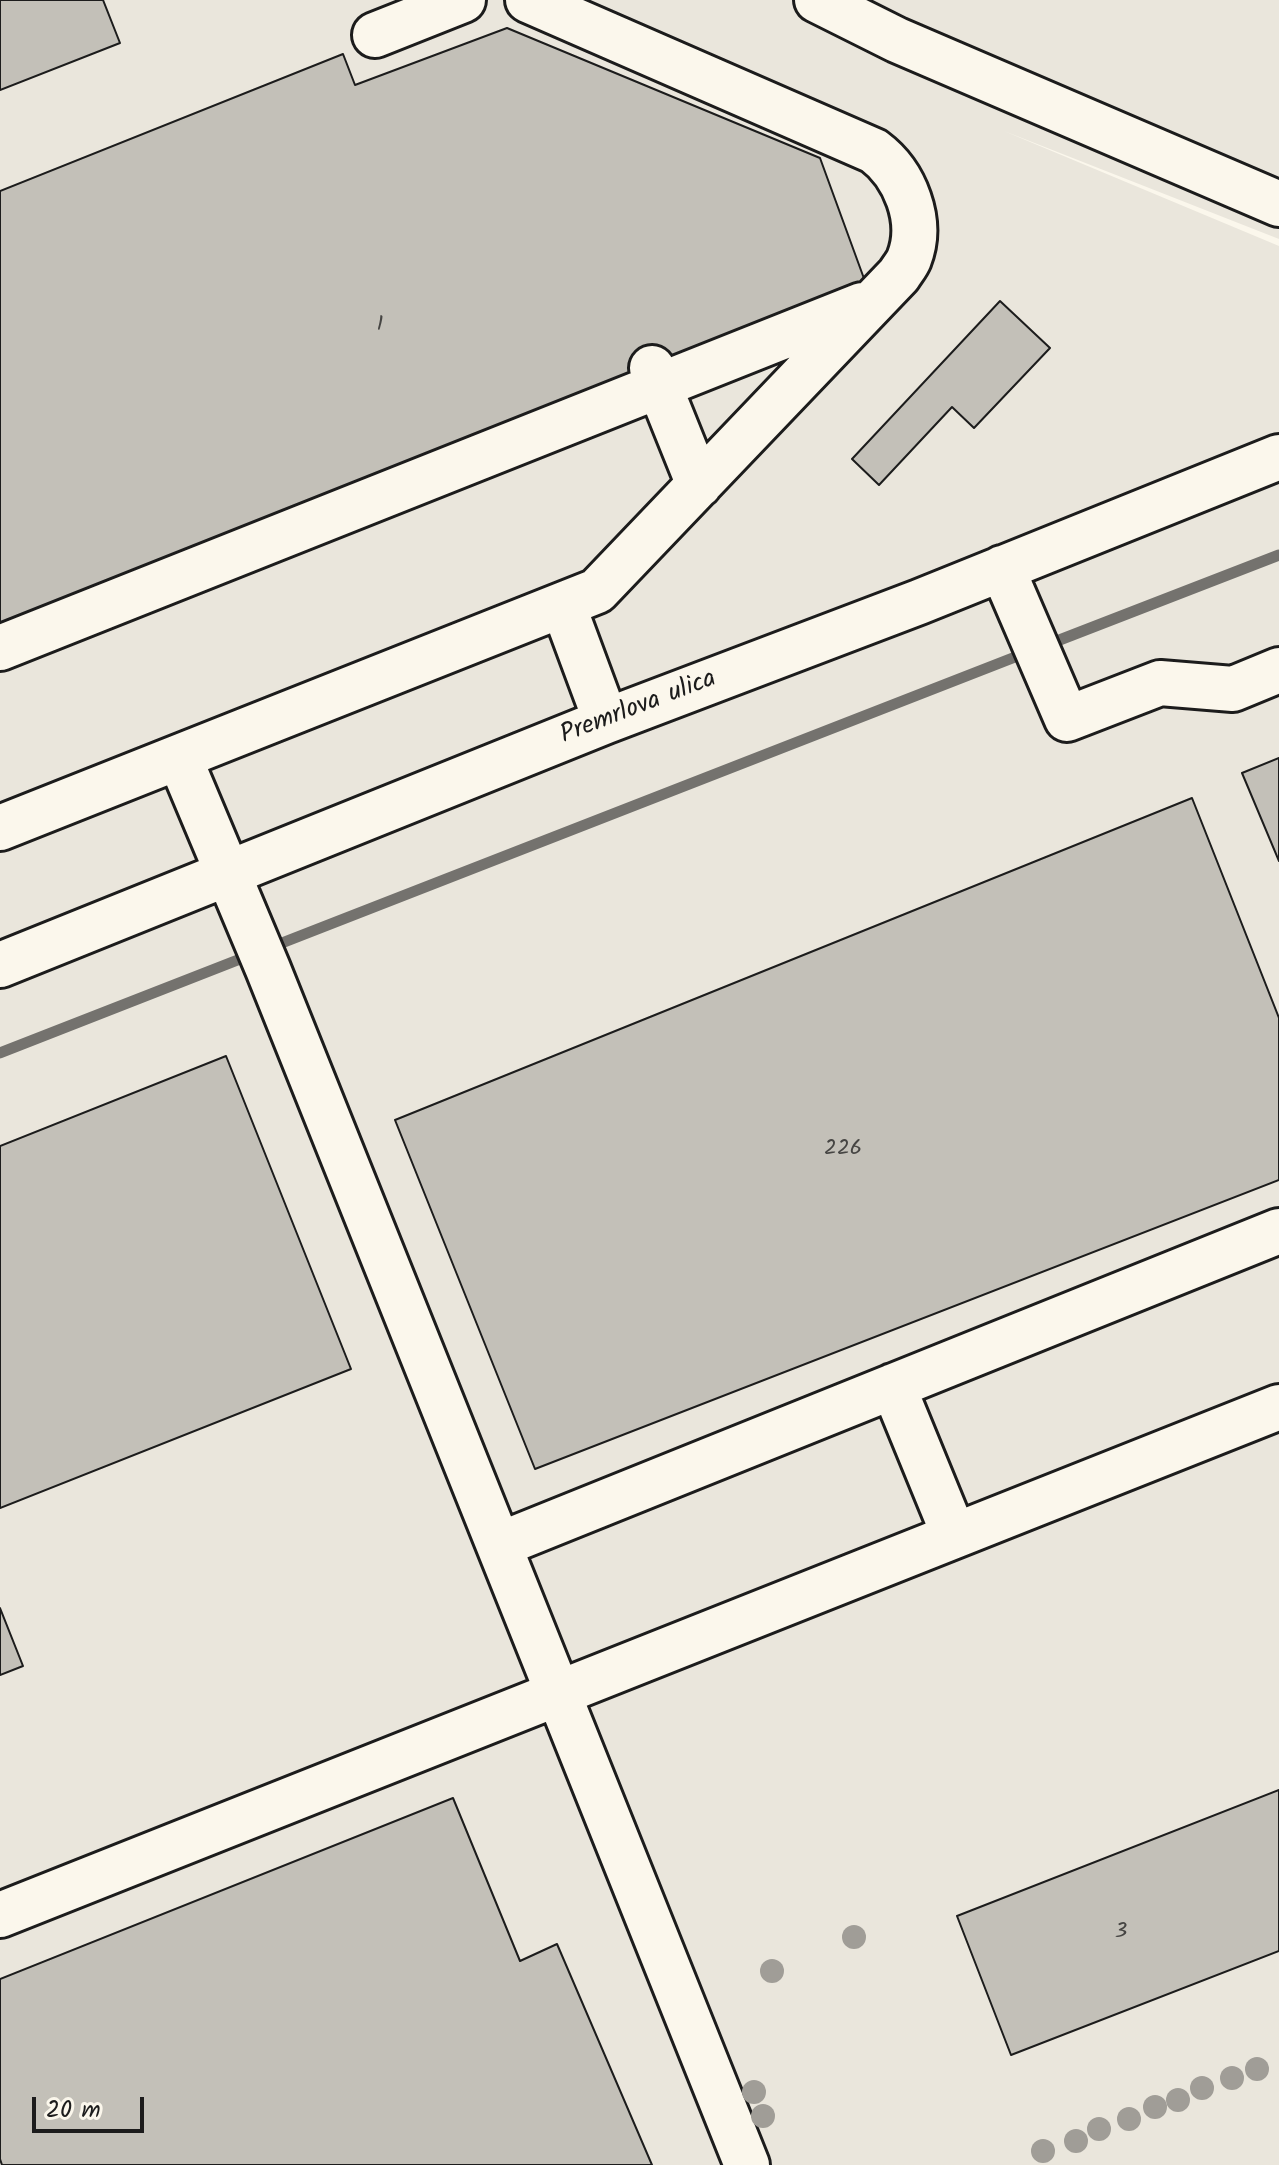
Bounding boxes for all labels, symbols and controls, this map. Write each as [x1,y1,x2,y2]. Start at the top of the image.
house number: 1 [377,313,383,339]
street label: Premrlova ulica [557,665,721,753]
house number: 226 [824,1137,862,1163]
house number: 3 [1115,1920,1127,1946]
scale bar [36,2081,148,2131]
text: 20 m [46,2091,101,2130]

